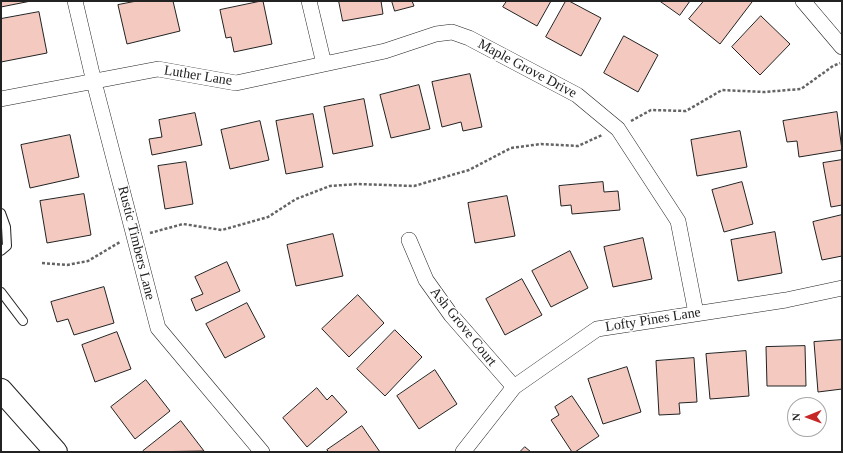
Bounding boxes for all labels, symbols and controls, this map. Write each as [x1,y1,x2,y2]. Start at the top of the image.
street label: Maple Grove Drive [475,36,579,102]
street label: Luther Lane [163,62,233,90]
street label: Rustic Timbers Lane [114,184,158,302]
street label: Ash Grove Court [426,284,500,370]
street label: Lofty Pines Lane [604,304,702,336]
north arrow [787,397,827,437]
text: N [790,413,802,421]

